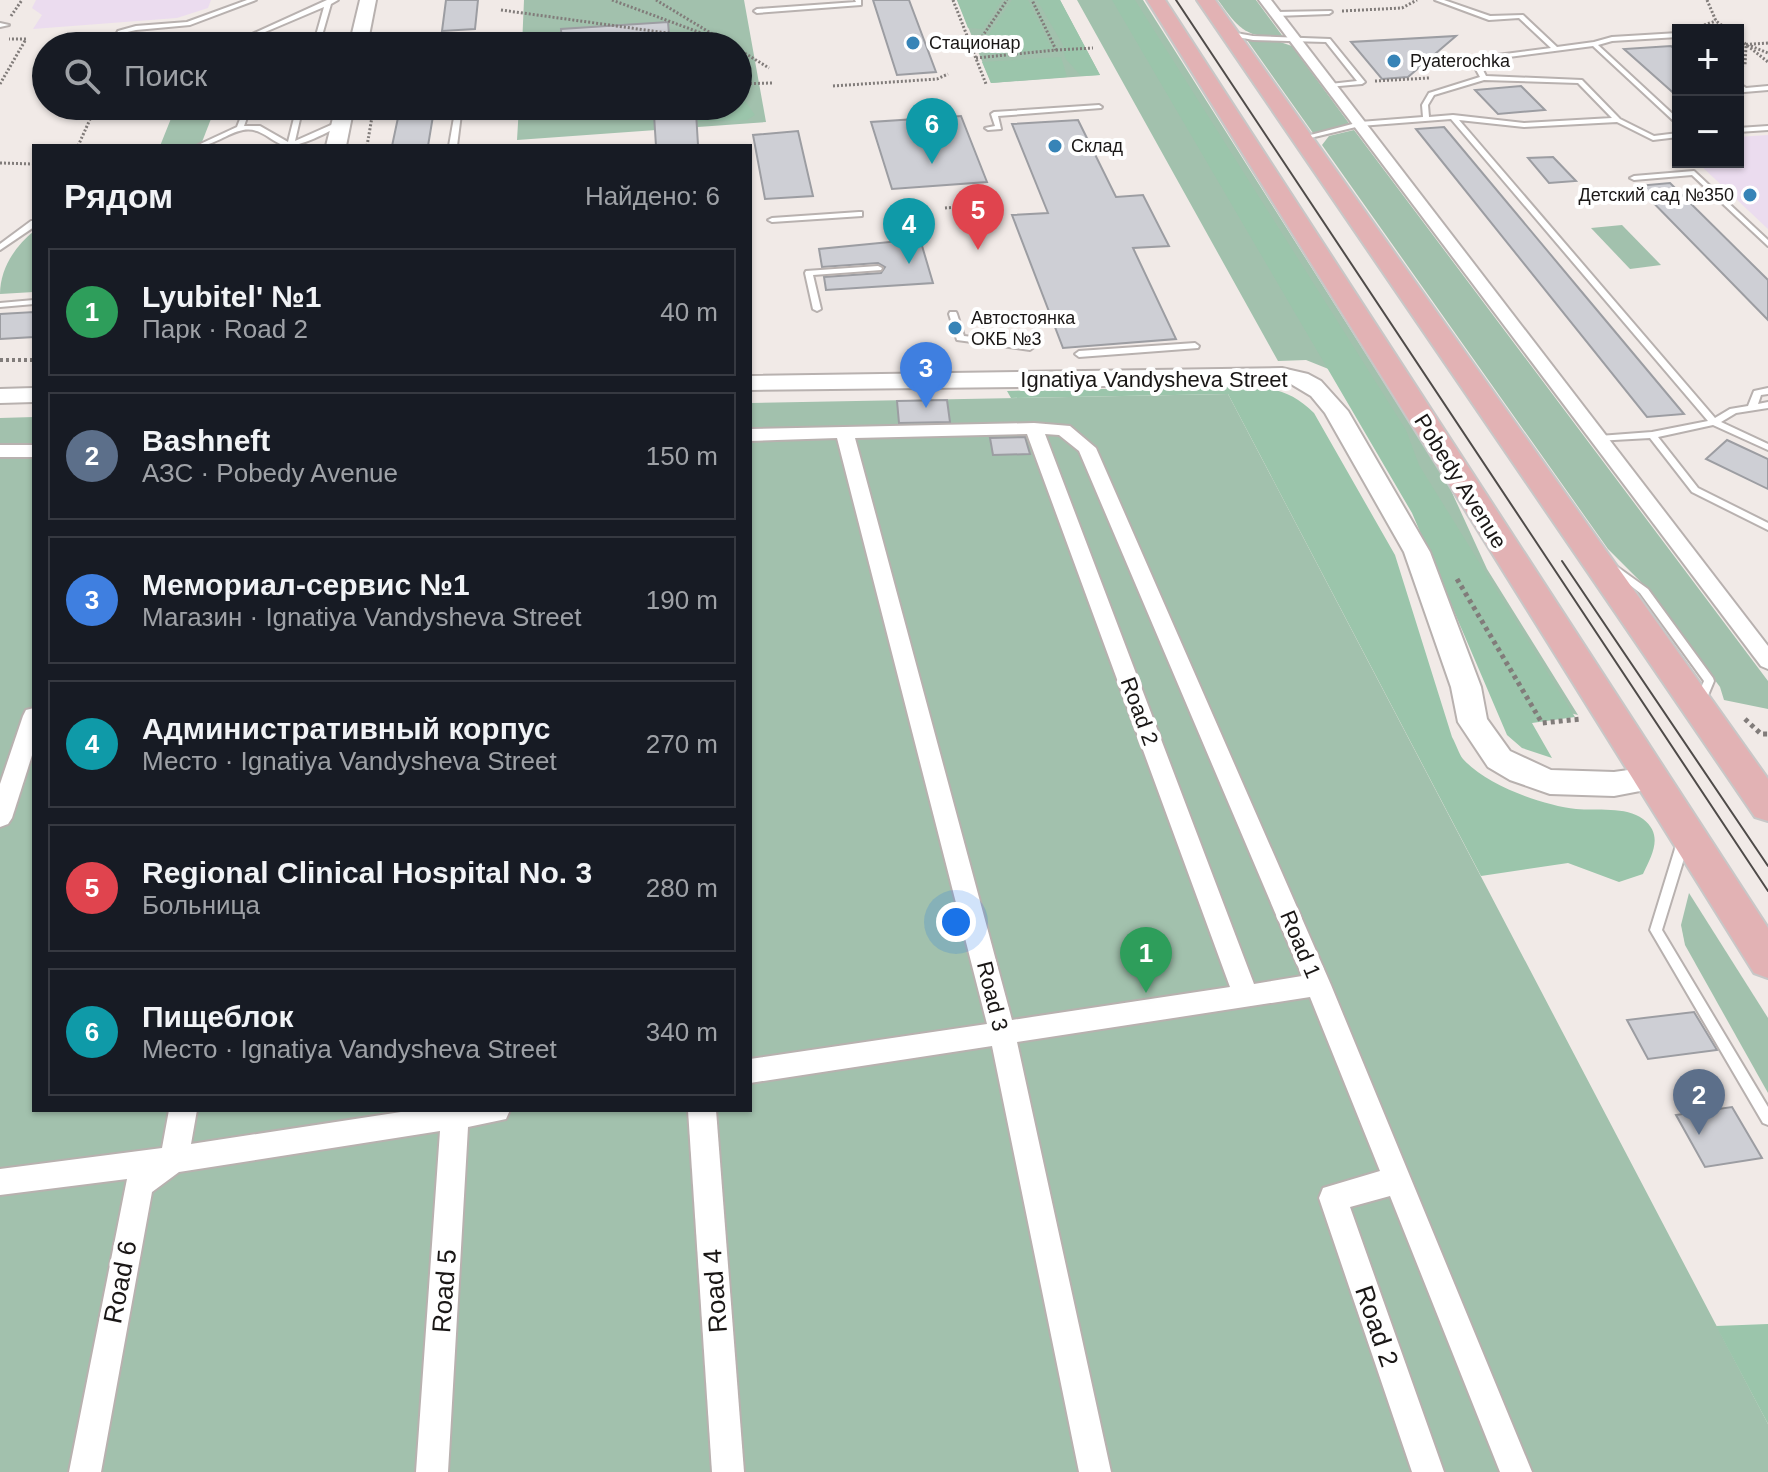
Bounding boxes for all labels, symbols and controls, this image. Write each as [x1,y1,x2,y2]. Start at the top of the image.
map controls [1672,24,1744,168]
button: + [1672,24,1744,96]
search box [32,32,752,120]
place label: Стационар [929,33,1020,53]
marker: Стационар [904,34,922,52]
place label: Pyaterochka [1410,51,1511,71]
marker: Pyaterochka [1385,52,1403,70]
icon: search [60,54,104,98]
text: Поиск [124,59,207,92]
button: − [1672,96,1744,168]
pin: 6 [906,98,958,164]
place label: Склад [1071,136,1124,156]
marker: Склад [1046,137,1064,155]
text: Рядом [64,177,173,215]
text: Найдено: 6 [585,181,720,211]
pin: 5 [952,184,1004,250]
place label: Детский сад №350 [1579,185,1734,205]
marker: Детский сад №350 [1741,186,1759,204]
pin: 4 [883,198,935,264]
text: Lyubitel' №1 [142,280,322,313]
text: 1 [85,297,99,327]
text: 40 m [660,297,718,327]
place label: Автостоянка ОКБ №3 [971,308,1076,349]
text: Парк · Road 2 [142,314,308,344]
marker: Автостоянка ОКБ №3 [946,319,964,337]
pin: 3 [900,342,952,408]
street label: Ignatiya Vandysheva Street [1020,367,1288,392]
street label: Pobedy Avenue [1409,409,1512,553]
text: Bashneft [142,424,270,457]
text: 2 [85,441,99,471]
text: 150 m [646,441,718,471]
text: АЗС · Pobedy Avenue [142,458,398,488]
text: Мемориал-сервис №1 [142,568,470,601]
text: 3 [85,585,99,615]
text: 190 m [646,585,718,615]
text: Магазин · Ignatiya Vandysheva Street [142,602,581,632]
street label: Road 2 [1116,674,1163,749]
text: Административный корпус [142,712,550,745]
text: 4 [85,729,99,759]
text: 270 m [646,729,718,759]
text: Место · Ignatiya Vandysheva Street [142,746,557,776]
text: Regional Clinical Hospital No. 3 [142,856,592,889]
text: 5 [85,873,99,903]
text: 280 m [646,873,718,903]
text: Больница [142,890,260,920]
your location [936,902,976,942]
street label: Road 1 [1275,907,1326,982]
pin: 1 [1120,927,1172,993]
street label: Road 3 [972,959,1013,1034]
text: Пищеблок [142,1000,293,1033]
text: 6 [85,1017,99,1047]
text: 340 m [646,1017,718,1047]
text: Место · Ignatiya Vandysheva Street [142,1034,557,1064]
pin: 2 [1673,1069,1725,1135]
street label: Road 6 [97,1238,143,1326]
street label: Road 5 [426,1248,462,1334]
street label: Road 4 [697,1248,733,1334]
street label: Road 2 [1349,1281,1405,1371]

